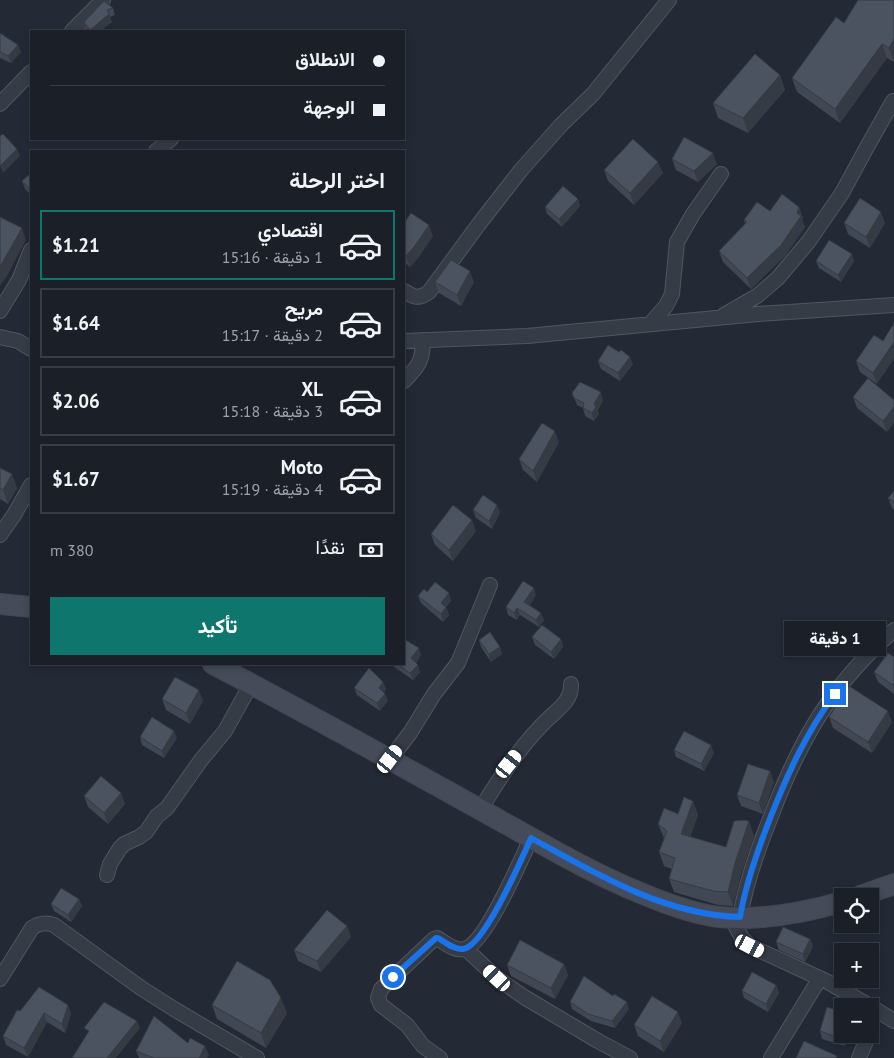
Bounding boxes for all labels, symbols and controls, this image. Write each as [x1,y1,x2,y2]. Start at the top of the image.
text: الانطلاق [295,47,355,71]
text: الوجهة [303,95,355,119]
text: اختر الرحلة [289,166,385,194]
text: اقتصادي [258,218,323,242]
icon: car [338,223,383,268]
text: $1.21 [52,233,100,257]
text: 1 دقيقة · 15:16 [222,247,323,267]
text: مريح [285,296,323,320]
icon: car [338,301,383,346]
text: $1.64 [52,311,100,335]
text: 2 دقيقة · 15:17 [222,325,323,345]
text: XL [301,377,323,401]
icon: car [338,379,383,424]
text: $2.06 [52,389,100,413]
text: 3 دقيقة · 15:18 [222,401,323,421]
text: Moto [281,455,323,479]
icon: car [338,457,383,502]
text: $1.67 [52,467,100,491]
text: 4 دقيقة · 15:19 [222,479,323,499]
text: نقدًا [316,535,345,559]
icon: cash [357,536,385,564]
text: 380 m [50,540,93,560]
button: تأكيد [50,597,385,655]
callout: 1 دقيقة [784,622,886,656]
text: 1 دقيقة [809,628,861,648]
route end [824,683,846,705]
car [374,743,405,775]
car [493,748,524,780]
map controls [834,888,879,1043]
button: locate [834,888,879,933]
car [733,933,766,959]
button: + [834,943,879,988]
car [480,962,513,994]
route start [382,966,404,988]
button: − [834,998,879,1043]

